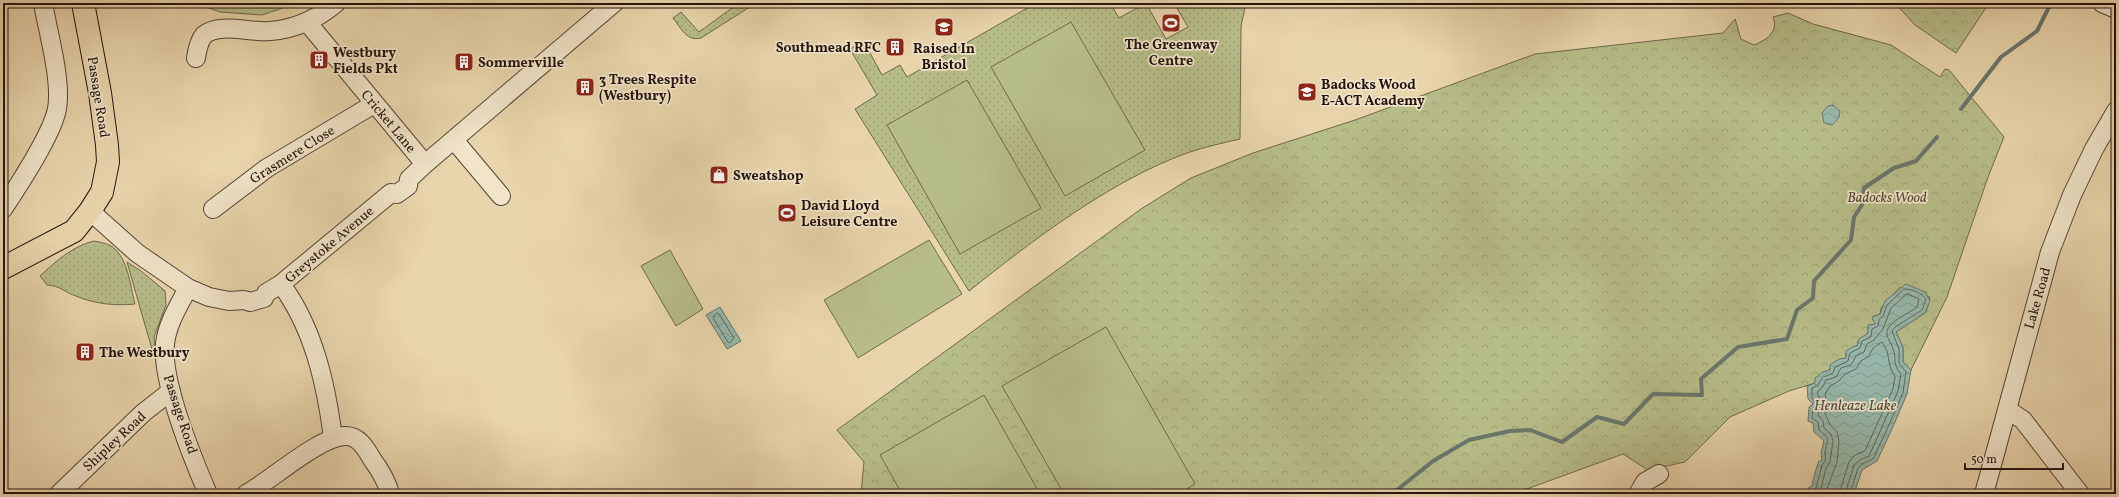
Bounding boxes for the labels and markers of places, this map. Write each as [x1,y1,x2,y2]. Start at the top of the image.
sports icon: The Greenway Centre [1160,12,1182,34]
school or university icon: Raised In Bristol [933,16,955,38]
building icon: Southmead RFC [884,36,906,58]
place label: The Greenway Centre [1124,36,1218,71]
place label: Southmead RFC [776,39,881,58]
place label: Raised In Bristol [913,40,975,75]
place label: Westbury Fields Pkt [333,44,398,79]
building icon: Westbury Fields Pkt [308,49,330,71]
building icon: Sommerville [453,51,475,73]
place label: Sommerville [478,54,564,73]
place label: 3 Trees Respite (Westbury) [599,71,696,106]
building icon: 3 Trees Respite (Westbury) [574,76,596,98]
place label: Badocks Wood E-ACT Academy [1321,76,1425,111]
school or university icon: Badocks Wood E-ACT Academy [1296,81,1318,103]
shop icon: Sweatshop [708,164,730,186]
place label: Sweatshop [733,167,804,186]
place label: David Lloyd Leisure Centre [801,197,897,232]
sports icon: David Lloyd Leisure Centre [776,202,798,224]
building icon: The Westbury [74,341,96,363]
place label: The Westbury [99,344,190,363]

